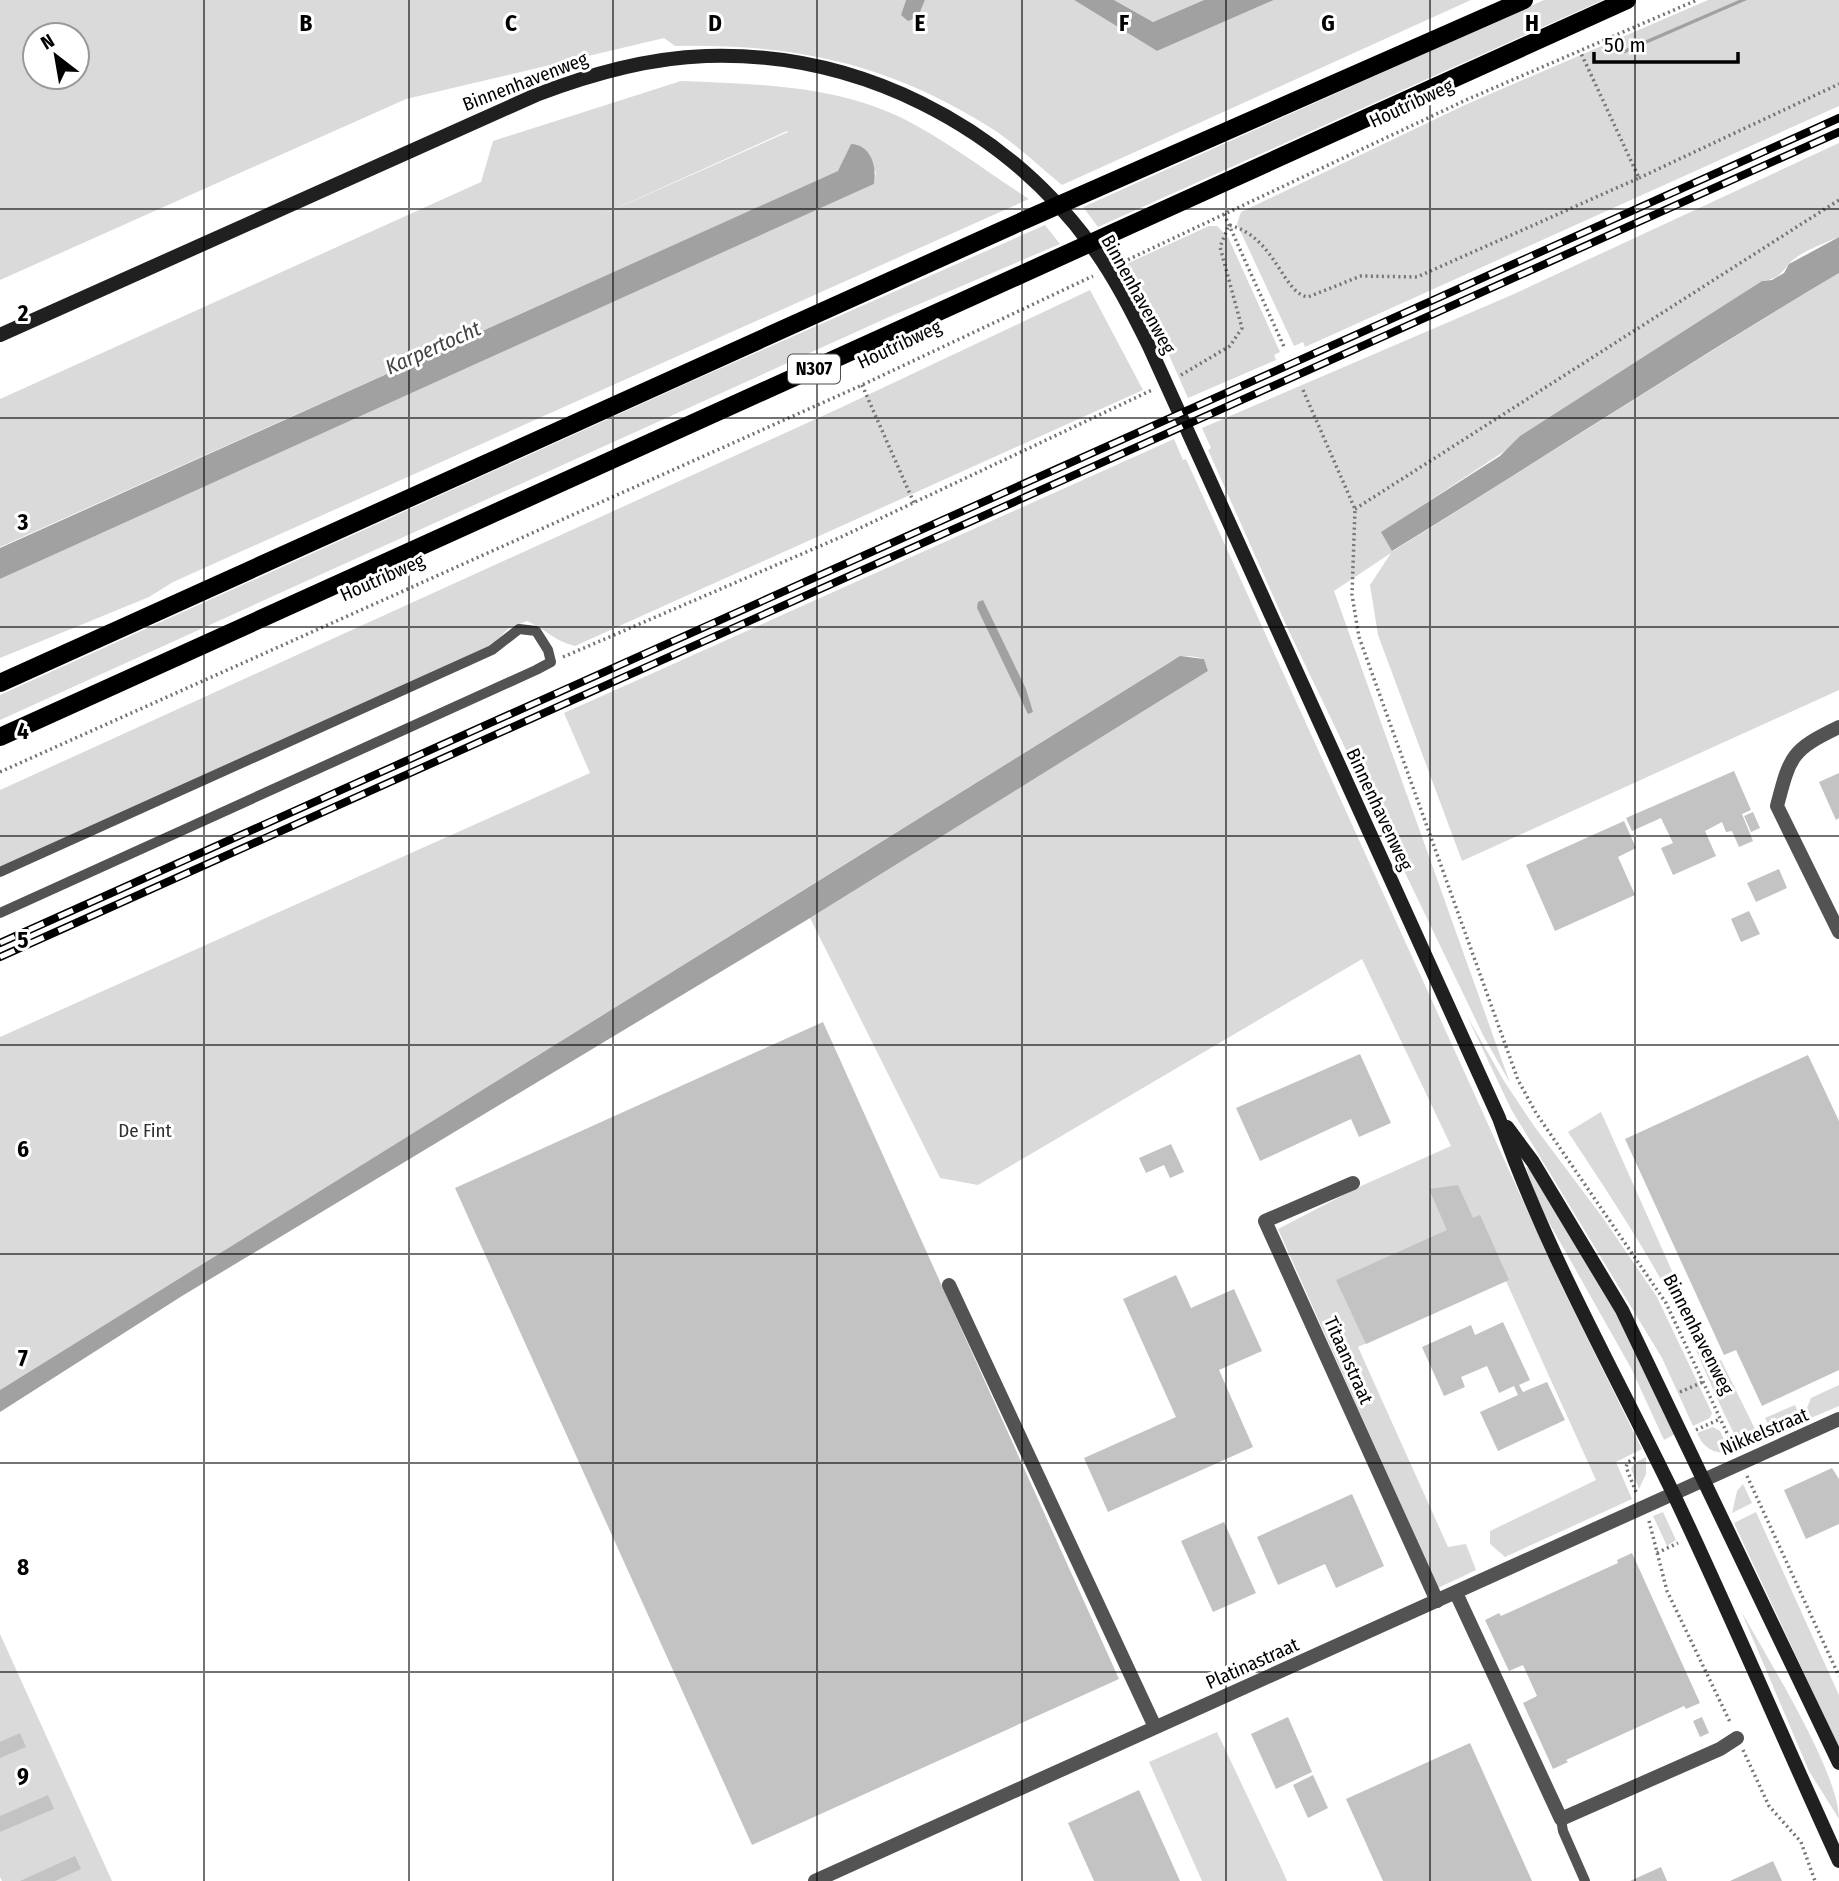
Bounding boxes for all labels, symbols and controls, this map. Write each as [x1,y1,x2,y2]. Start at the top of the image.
text: B [300,9,313,37]
text: C [505,9,517,37]
text: D [708,9,722,37]
text: E [915,9,926,37]
text: F [1119,9,1129,37]
text: G [1321,9,1335,37]
text: H [1525,9,1539,37]
north arrow [21,21,91,91]
scale bar [1594,21,1738,65]
text: N [37,29,58,55]
text: 50 m [1604,32,1646,58]
street label: Binnenhavenweg [459,47,591,116]
street label: Houtribweg [1366,74,1457,133]
street label: Binnenhavenweg [1096,231,1181,358]
text: 2 [17,299,29,327]
water label: Karpertocht [381,315,485,381]
street label: Houtribweg [854,315,945,374]
road number: N307 [788,354,840,384]
text: 3 [17,508,29,536]
street label: Houtribweg [336,549,428,606]
text: 4 [17,717,29,745]
street label: Binnenhavenweg [1341,744,1418,874]
text: 5 [17,926,29,954]
park label: De Fint [118,1119,173,1142]
text: 6 [17,1135,29,1163]
street label: Binnenhavenweg [1658,1270,1739,1398]
street label: Titaanstraat [1319,1313,1378,1408]
text: 7 [18,1344,28,1372]
street label: Nikkelstraat [1717,1402,1812,1460]
text: 8 [17,1553,29,1581]
street label: Platinastraat [1202,1632,1303,1694]
text: 9 [17,1762,29,1790]

